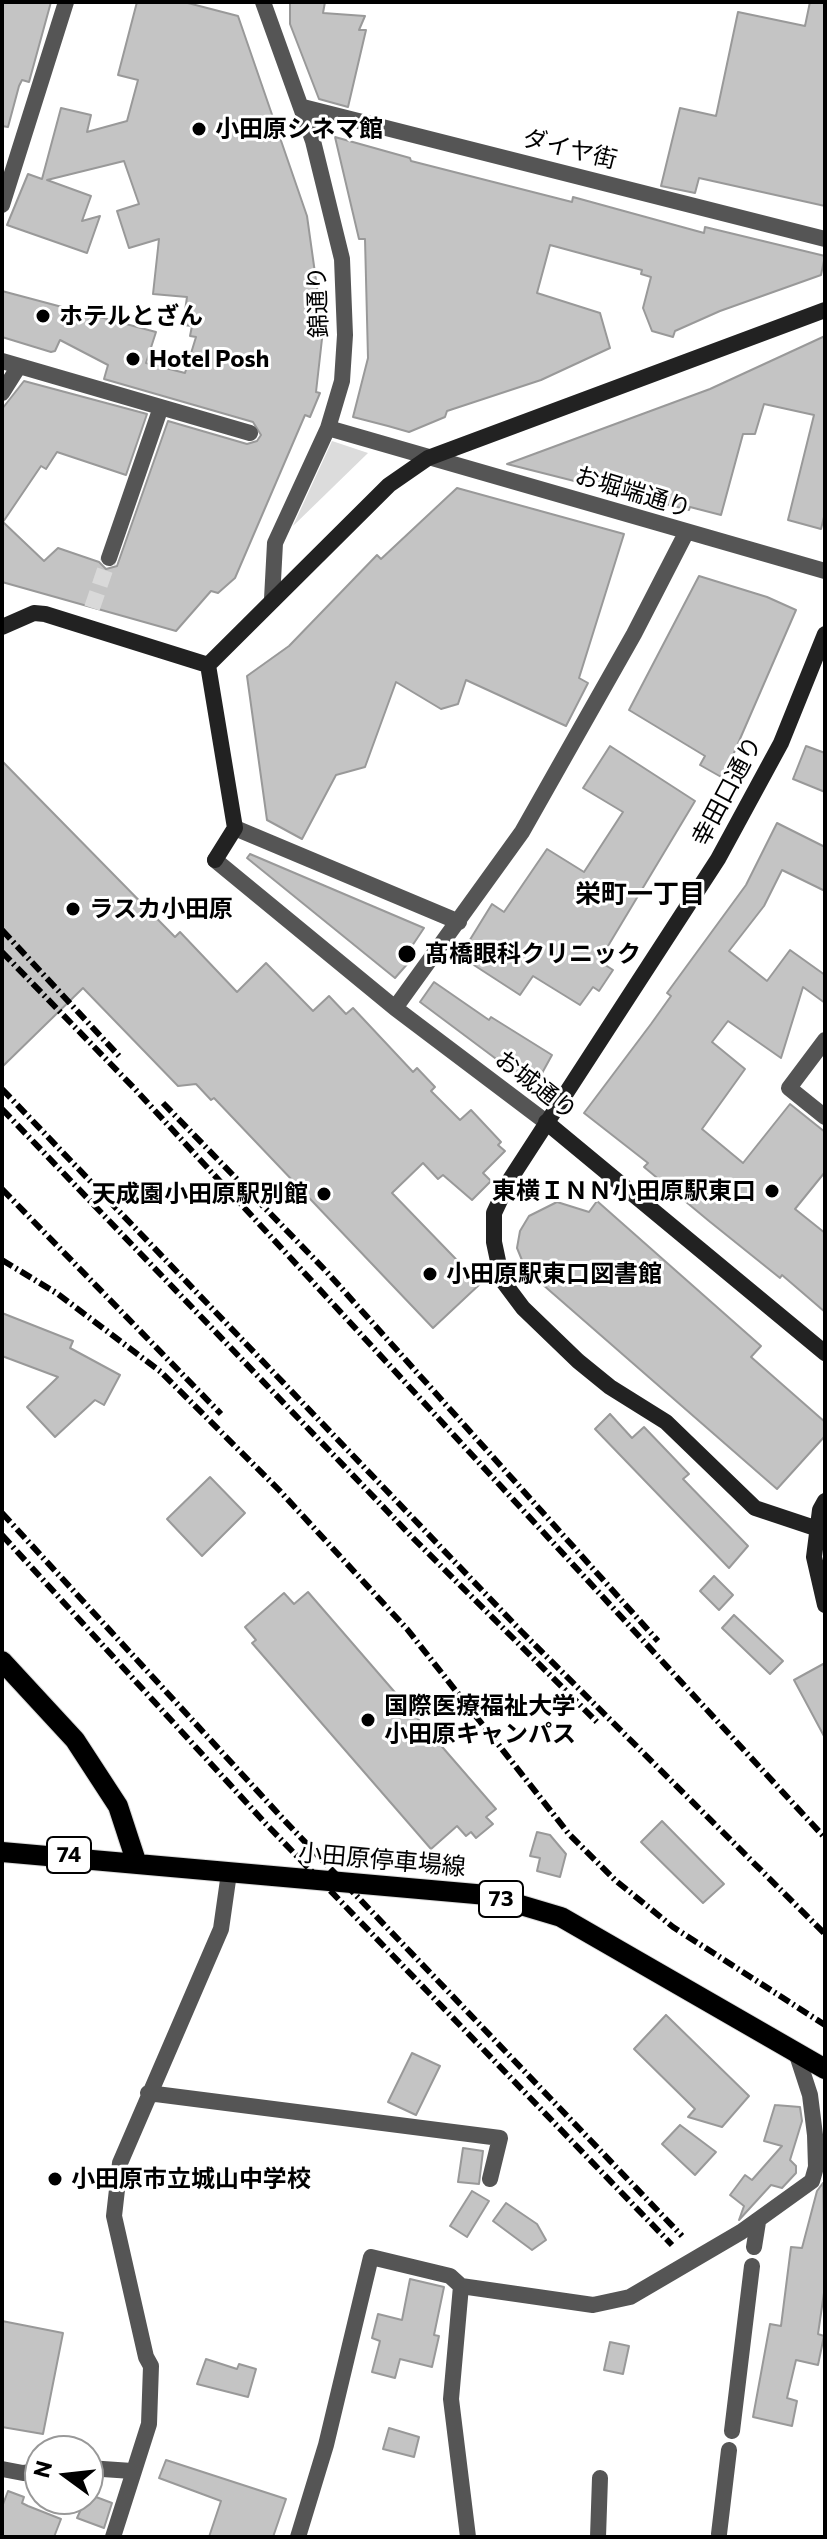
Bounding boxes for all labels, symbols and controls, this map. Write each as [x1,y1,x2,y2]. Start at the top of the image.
place label: 小田原シネマ館 [215,115,383,143]
marker: 小田原シネマ館 [190,120,208,138]
street label: ダイヤ街 [520,123,620,175]
street label: 錦通り [302,266,334,338]
place label: ホテルとざん [59,302,203,330]
marker: ホテルとざん [34,307,52,325]
place label: Hotel Posh [149,345,269,373]
marker: Hotel Posh [124,350,142,368]
street label: お堀端通り [571,461,695,523]
street label: 幸田口通り [686,731,768,851]
district label: 栄町一丁目 [575,878,705,910]
place label: ラスカ小田原 [89,895,233,923]
marker: ラスカ小田原 [64,900,82,918]
place label: 髙橋眼科クリニック [425,940,641,968]
marker: 髙橋眼科クリニック [396,943,418,965]
street label: お城通り [489,1044,583,1126]
place label: 東横ＩＮＮ小田原駅東口 [492,1177,756,1205]
place label: 天成園小田原駅別館 [92,1180,308,1208]
marker: 東横ＩＮＮ小田原駅東口 [763,1182,781,1200]
marker: 天成園小田原駅別館 [315,1185,333,1203]
place label: 小田原駅東口図書館 [446,1260,662,1288]
marker: 小田原駅東口図書館 [421,1265,439,1283]
place label: 国際医療福祉大学 小田原キャンパス [384,1692,576,1748]
marker: 国際医療福祉大学 小田原キャンパス [359,1711,377,1729]
road number: 74 [47,1837,91,1873]
street label: 小田原停車場線 [297,1838,467,1882]
road number: 73 [479,1881,523,1917]
place label: 小田原市立城山中学校 [71,2165,311,2193]
marker: 小田原市立城山中学校 [46,2170,64,2188]
north arrow [24,2435,104,2515]
text: N [27,2458,57,2481]

